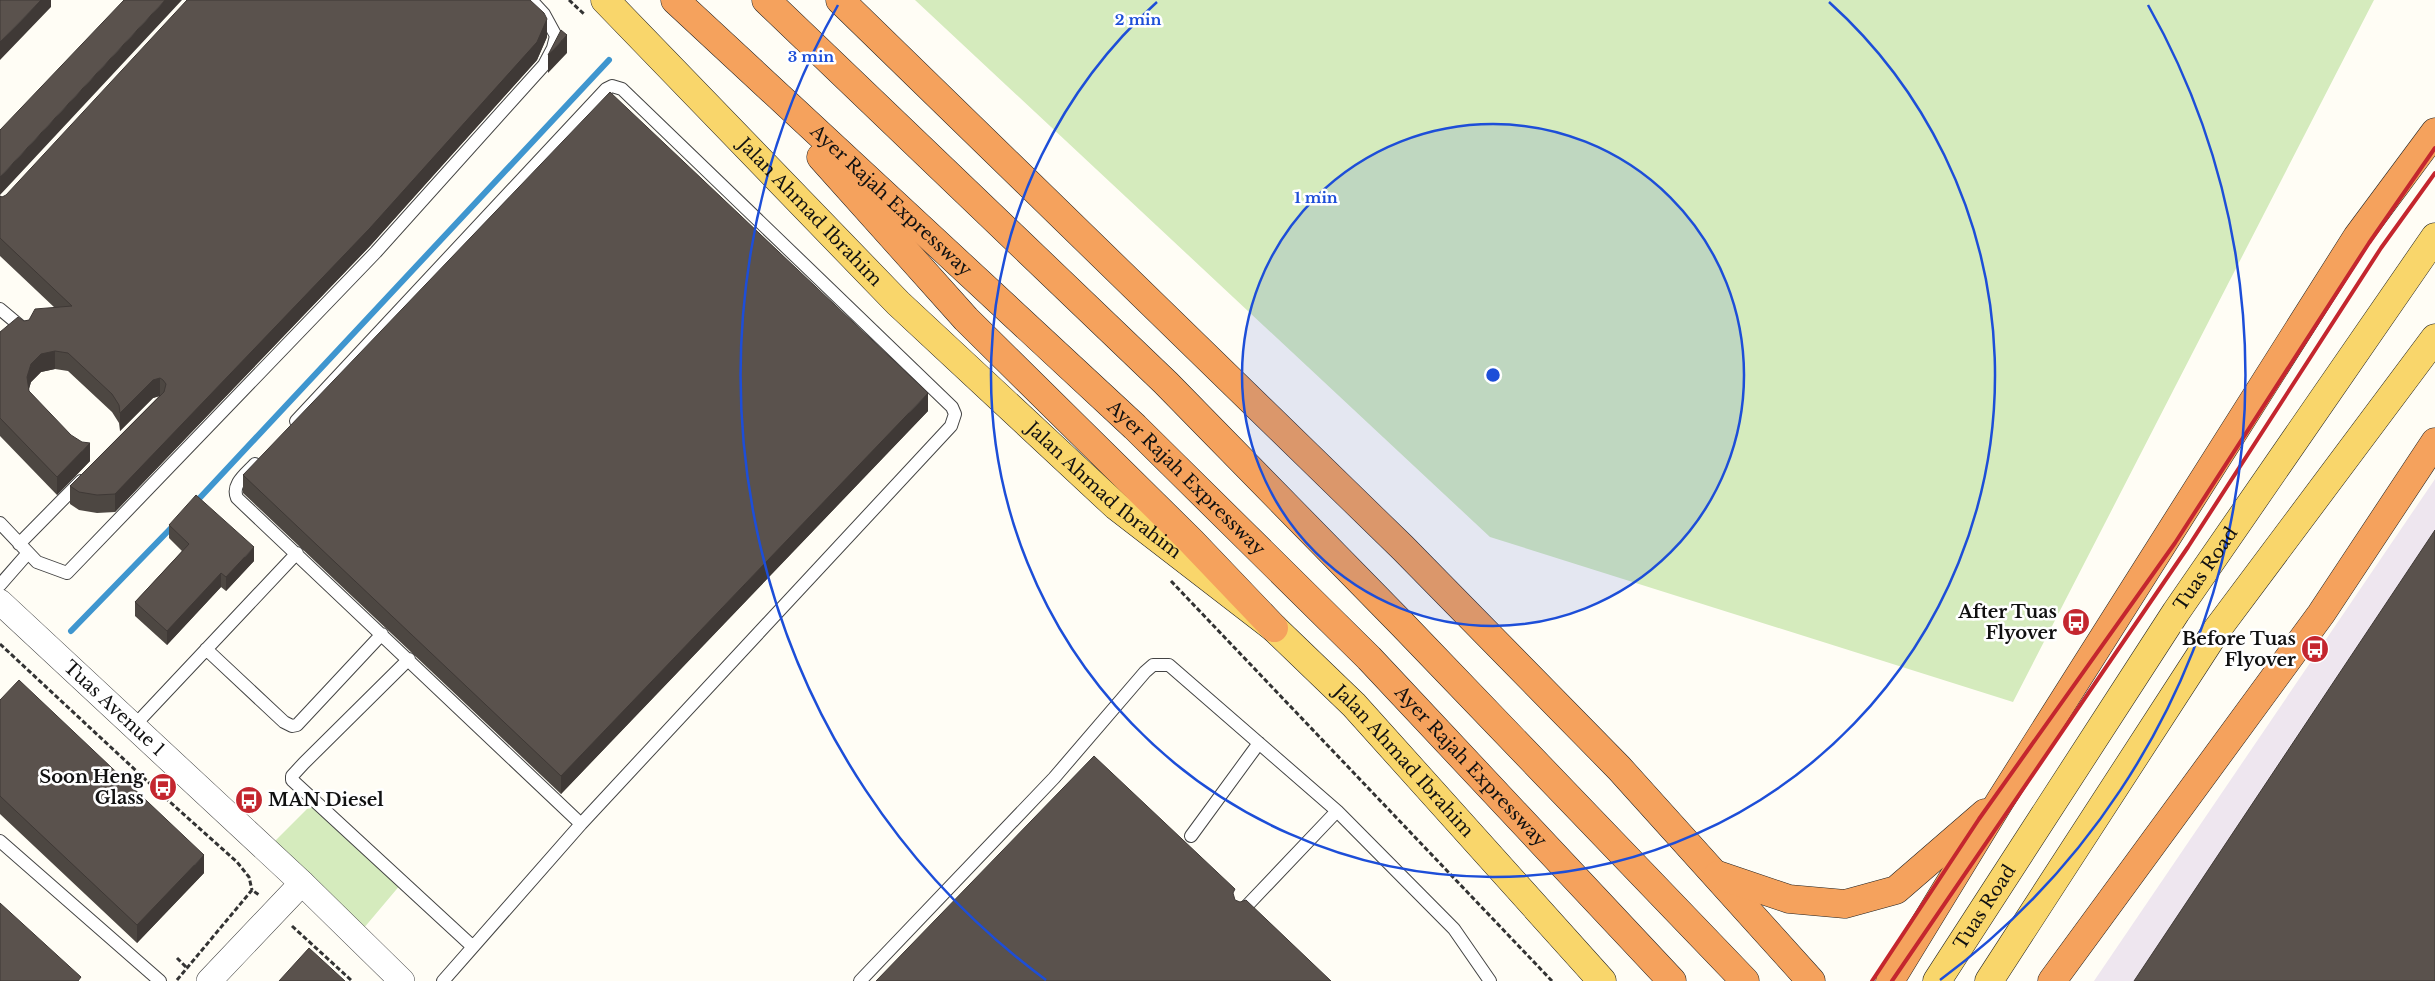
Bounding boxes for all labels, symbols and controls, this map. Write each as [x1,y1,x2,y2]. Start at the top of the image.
text: 2 min [1115,10,1161,29]
text: 3 min [788,47,834,66]
street label: Ayer Rajah Expressway [805,120,977,281]
street label: Jalan Ahmad Ibrahim [732,132,887,291]
text: 1 min [1294,188,1338,207]
centre of rings [1484,366,1502,384]
street label: Ayer Rajah Expressway [1102,395,1270,561]
street label: Jalan Ahmad Ibrahim [1020,416,1186,563]
street label: Tuas Road [2169,523,2242,615]
place label: After Tuas Flyover [1957,601,2057,644]
bus stop icon: After Tuas Flyover [2061,607,2091,637]
place label: Before Tuas Flyover [2182,628,2296,671]
bus stop icon: Before Tuas Flyover [2300,634,2330,664]
street label: Tuas Avenue 1 [59,656,169,761]
street label: Jalan Ahmad Ibrahim [1328,679,1478,842]
street label: Ayer Rajah Expressway [1389,681,1552,852]
place label: Soon Heng Glass [39,766,145,809]
bus stop icon: Soon Heng Glass [148,772,178,802]
bus stop icon: MAN Diesel [234,785,264,815]
place label: MAN Diesel [268,789,384,811]
street label: Tuas Road [1949,861,2020,954]

